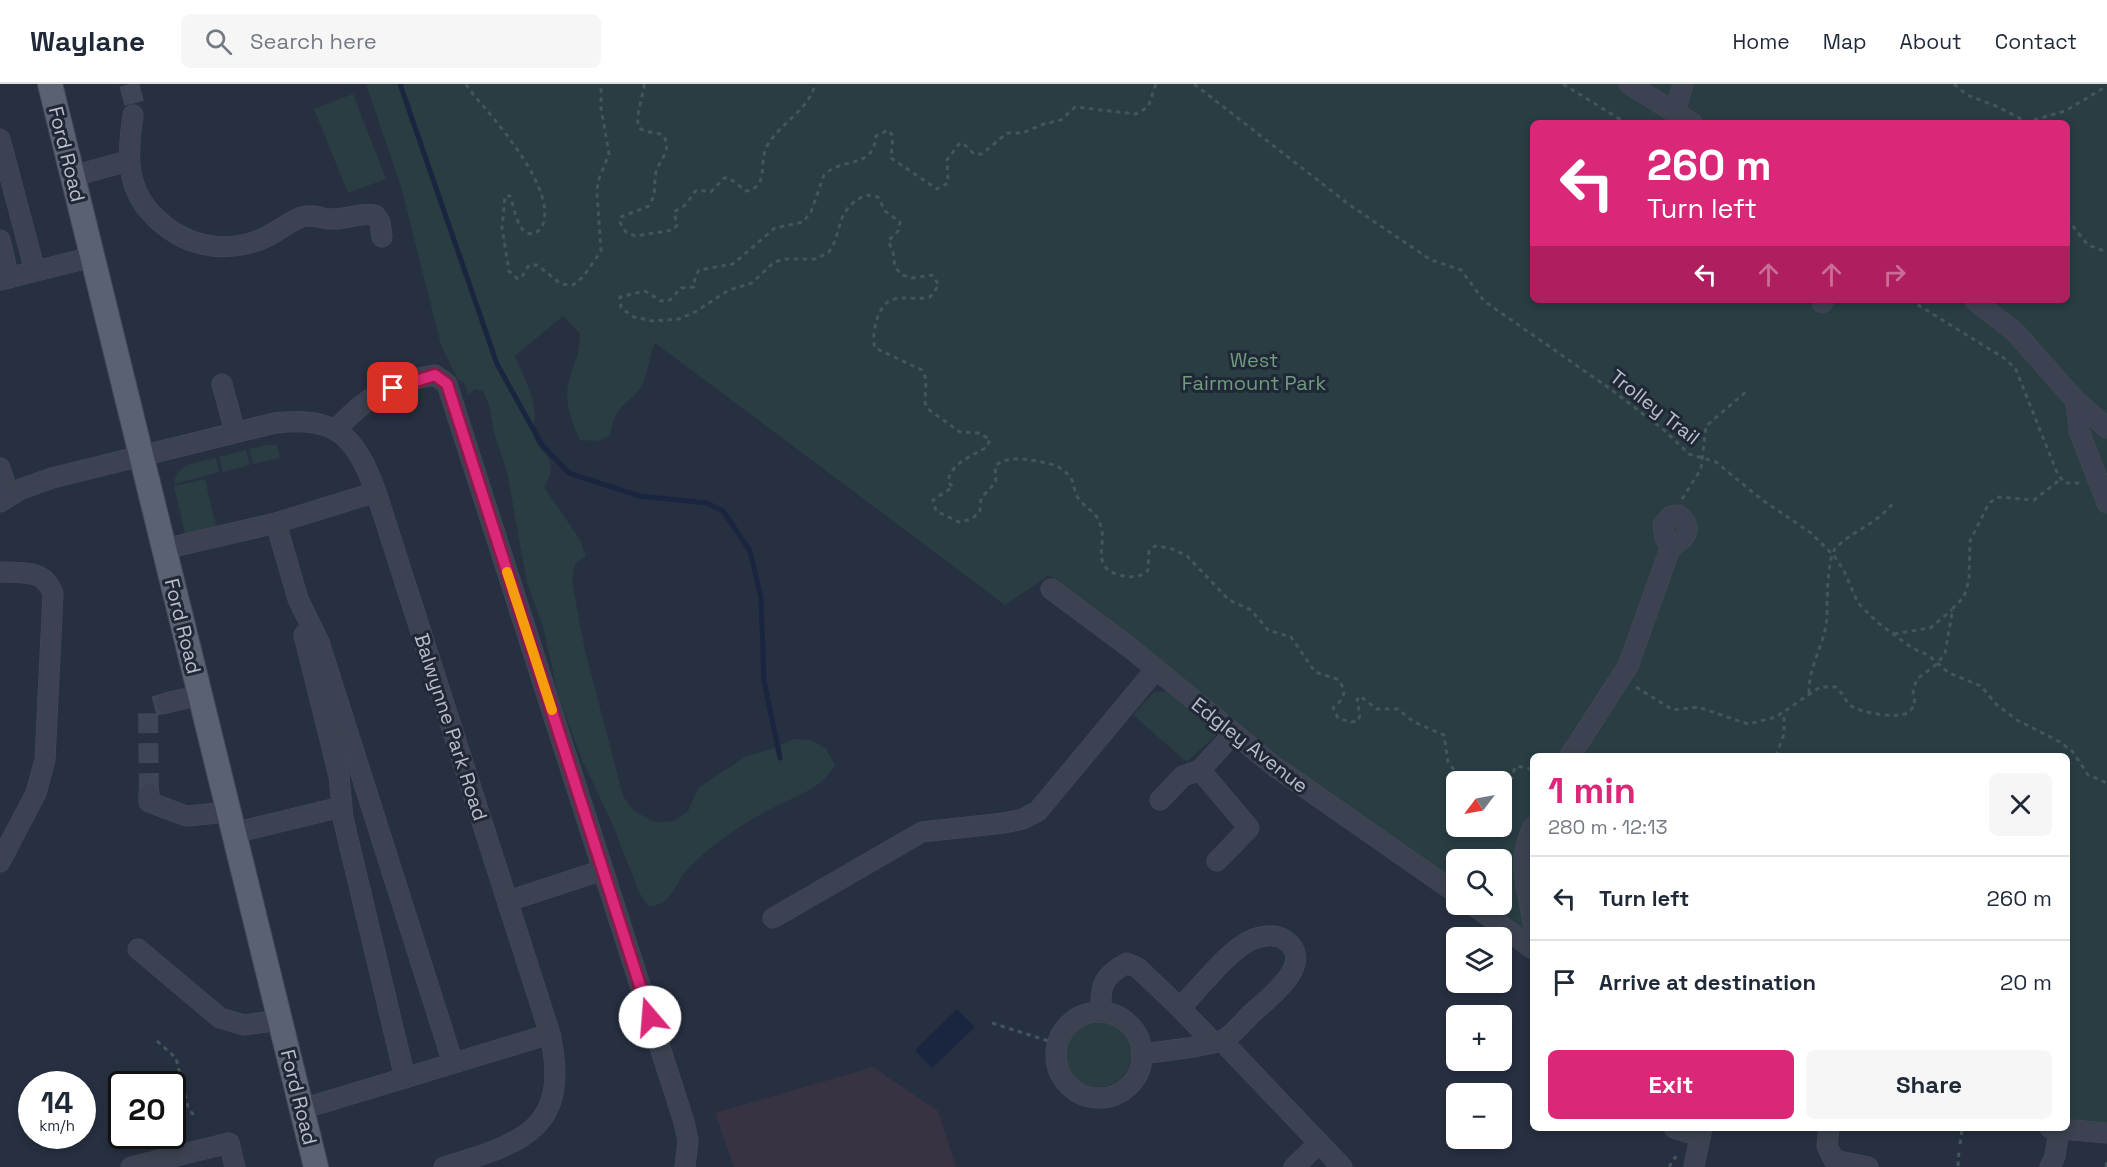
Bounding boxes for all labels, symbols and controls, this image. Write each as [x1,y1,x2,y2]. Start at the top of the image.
search box [181,14,601,68]
text: Waylane [30,23,145,59]
icon: search [202,25,235,58]
text: Search here [250,27,377,55]
text: Home [1732,28,1790,55]
text: Map [1823,28,1867,55]
text: About [1900,28,1962,55]
text: Contact [1995,28,2077,55]
street label: Ford Road [43,104,91,204]
text: 260 m [1647,139,1772,192]
icon: left [1548,144,1626,222]
text: Turn left [1647,191,1757,226]
icon: left [1689,258,1722,291]
icon: ahead [1752,258,1785,291]
icon: ahead [1815,258,1848,291]
icon: right [1878,258,1911,291]
park label: West Fairmount Park [1182,347,1326,396]
pin [367,362,418,413]
street label: Trolley Trail [1605,364,1705,450]
icon: arrive [376,371,409,404]
street label: Ford Road [159,576,207,676]
street label: Balwynne Park Road [408,630,494,824]
street label: Edgley Avenue [1186,691,1314,799]
text: 1 min [1548,768,1636,814]
north arrow [1446,771,1512,837]
map controls [1446,771,1512,1149]
button: close [1989,773,2052,836]
text: 280 m · 12:13 [1548,814,1668,840]
button: search [1446,849,1512,915]
icon: left [1548,882,1581,915]
text: Turn left [1599,884,1689,912]
text: 260 m [1987,884,2052,912]
button: layers [1446,927,1512,993]
icon: arrive [1548,966,1581,999]
text: Arrive at destination [1599,968,1816,996]
text: 20 m [2000,968,2052,996]
position arrow [618,985,682,1049]
button: + [1446,1005,1512,1071]
street label: Ford Road [275,1047,323,1147]
button: Exit [1548,1050,1794,1119]
button: Share [1806,1050,2052,1119]
speed limit sign: 20 [108,1071,186,1149]
text: 14 [41,1083,73,1122]
button: − [1446,1083,1512,1149]
text: km/h [39,1116,75,1135]

